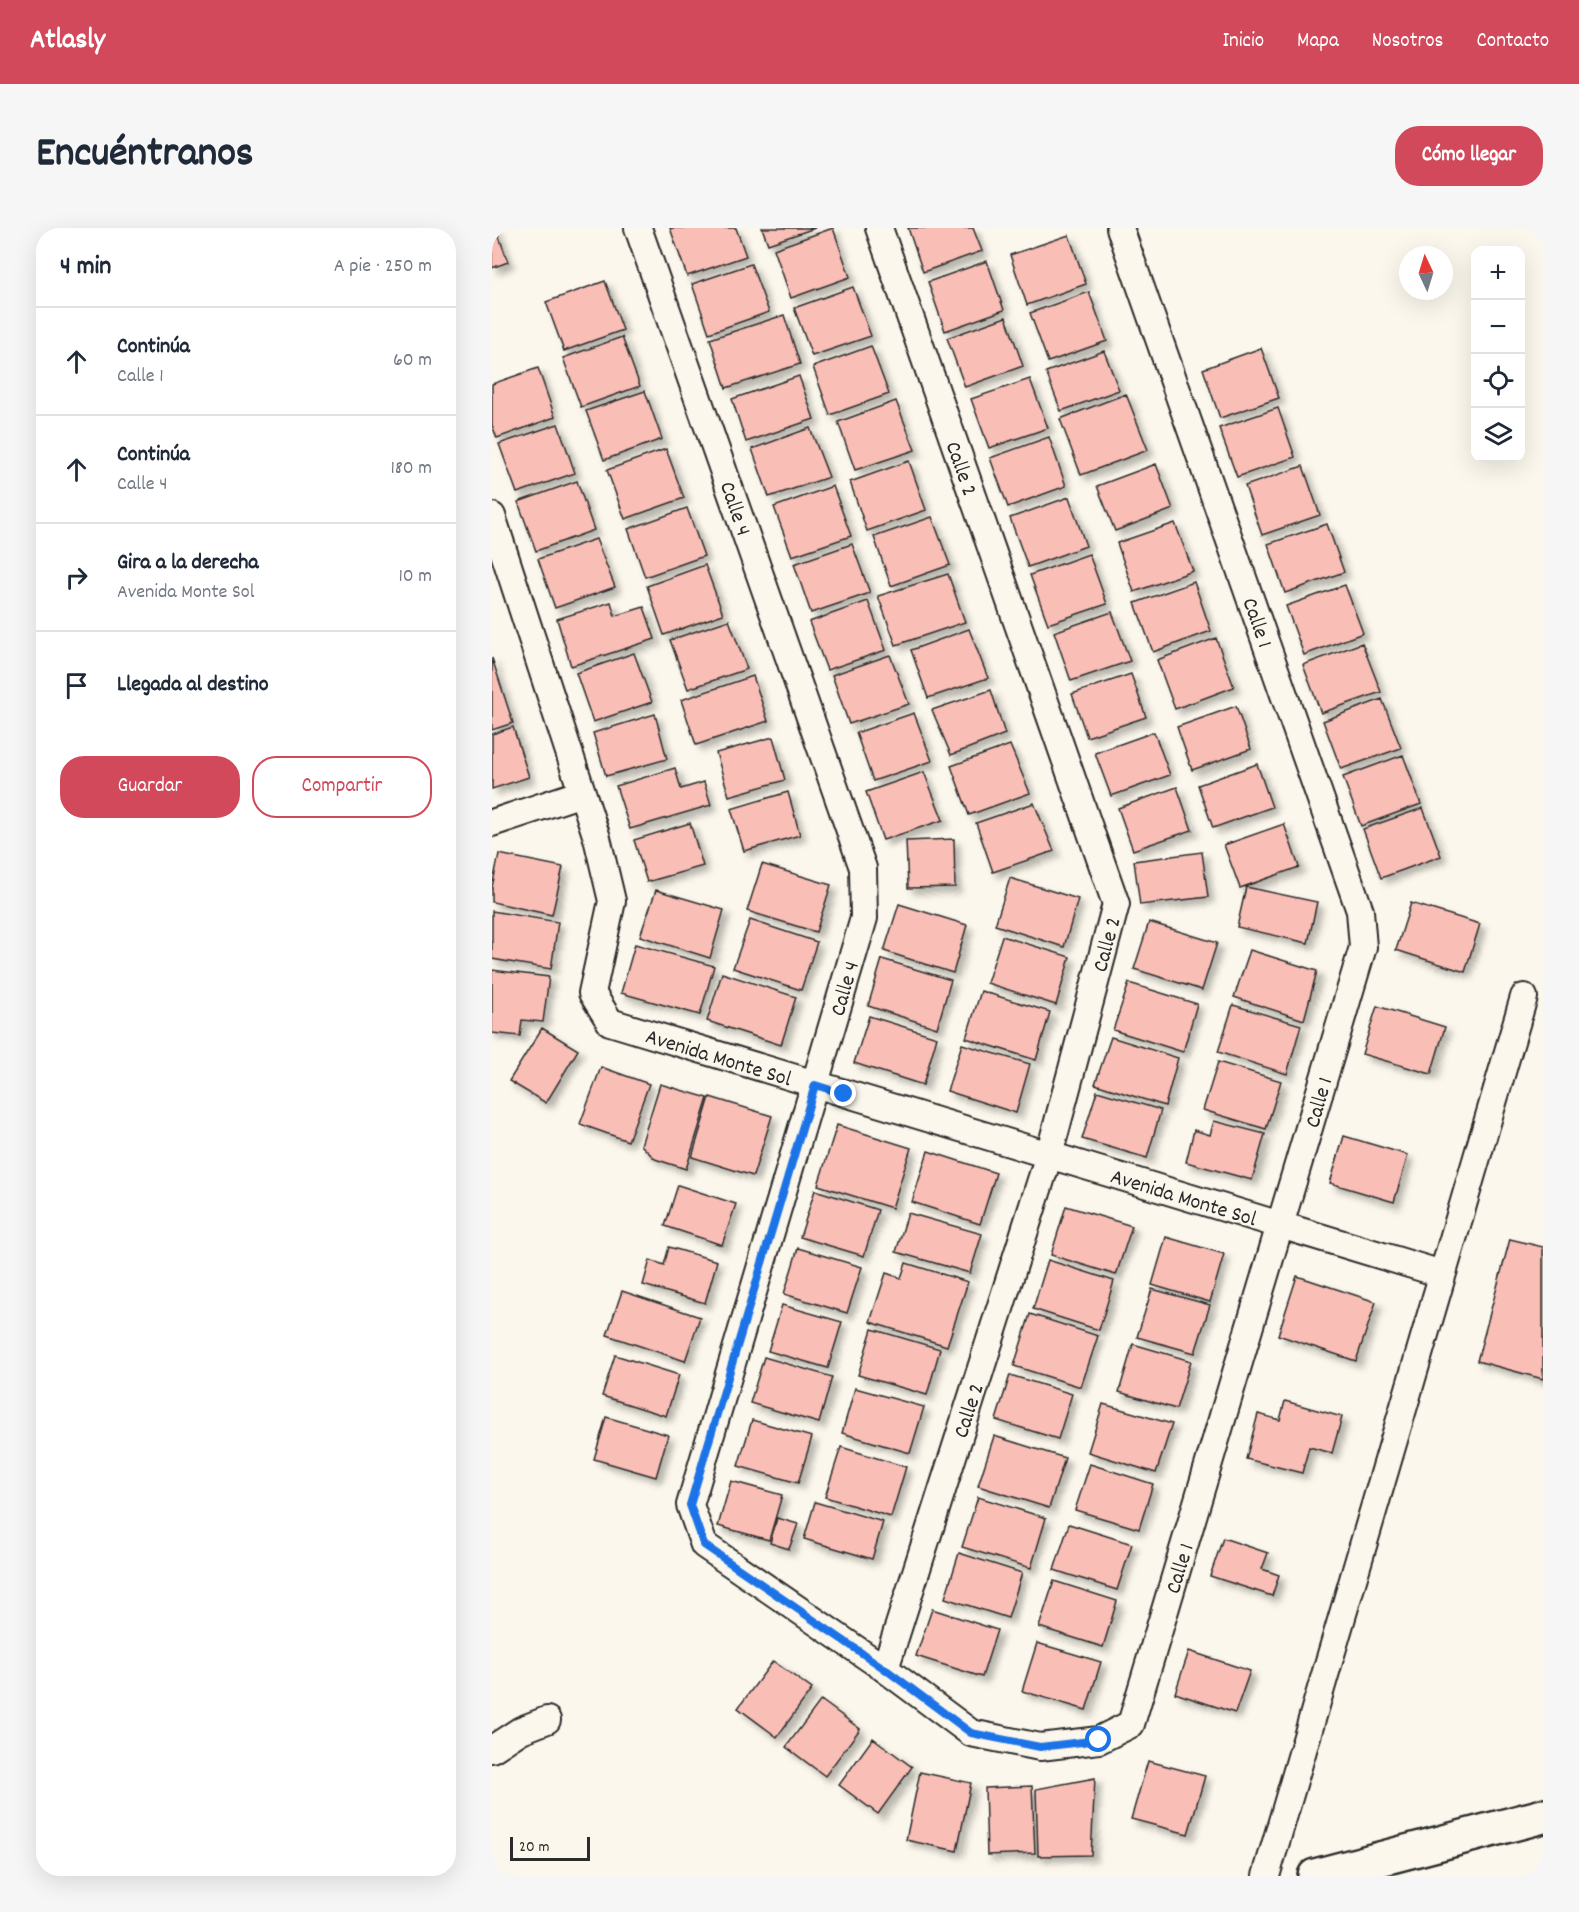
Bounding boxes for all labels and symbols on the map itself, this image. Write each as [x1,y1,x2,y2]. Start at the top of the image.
north arrow [1399,246,1453,300]
street label: Calle 2 [936,438,983,501]
street label: Calle 4 [710,478,757,540]
street label: Calle 1 [1233,594,1279,652]
street label: Calle 2 [1086,914,1131,976]
street label: Calle 4 [824,958,869,1020]
street label: Avenida Monte Sol [641,1022,795,1096]
street label: Calle 1 [1298,1074,1342,1132]
route end [830,1080,856,1106]
street label: Avenida Monte Sol [1106,1162,1260,1236]
street label: Calle 2 [947,1380,994,1443]
street label: Calle 1 [1159,1540,1204,1598]
route start [1085,1726,1111,1752]
scale bar [510,1834,590,1862]

